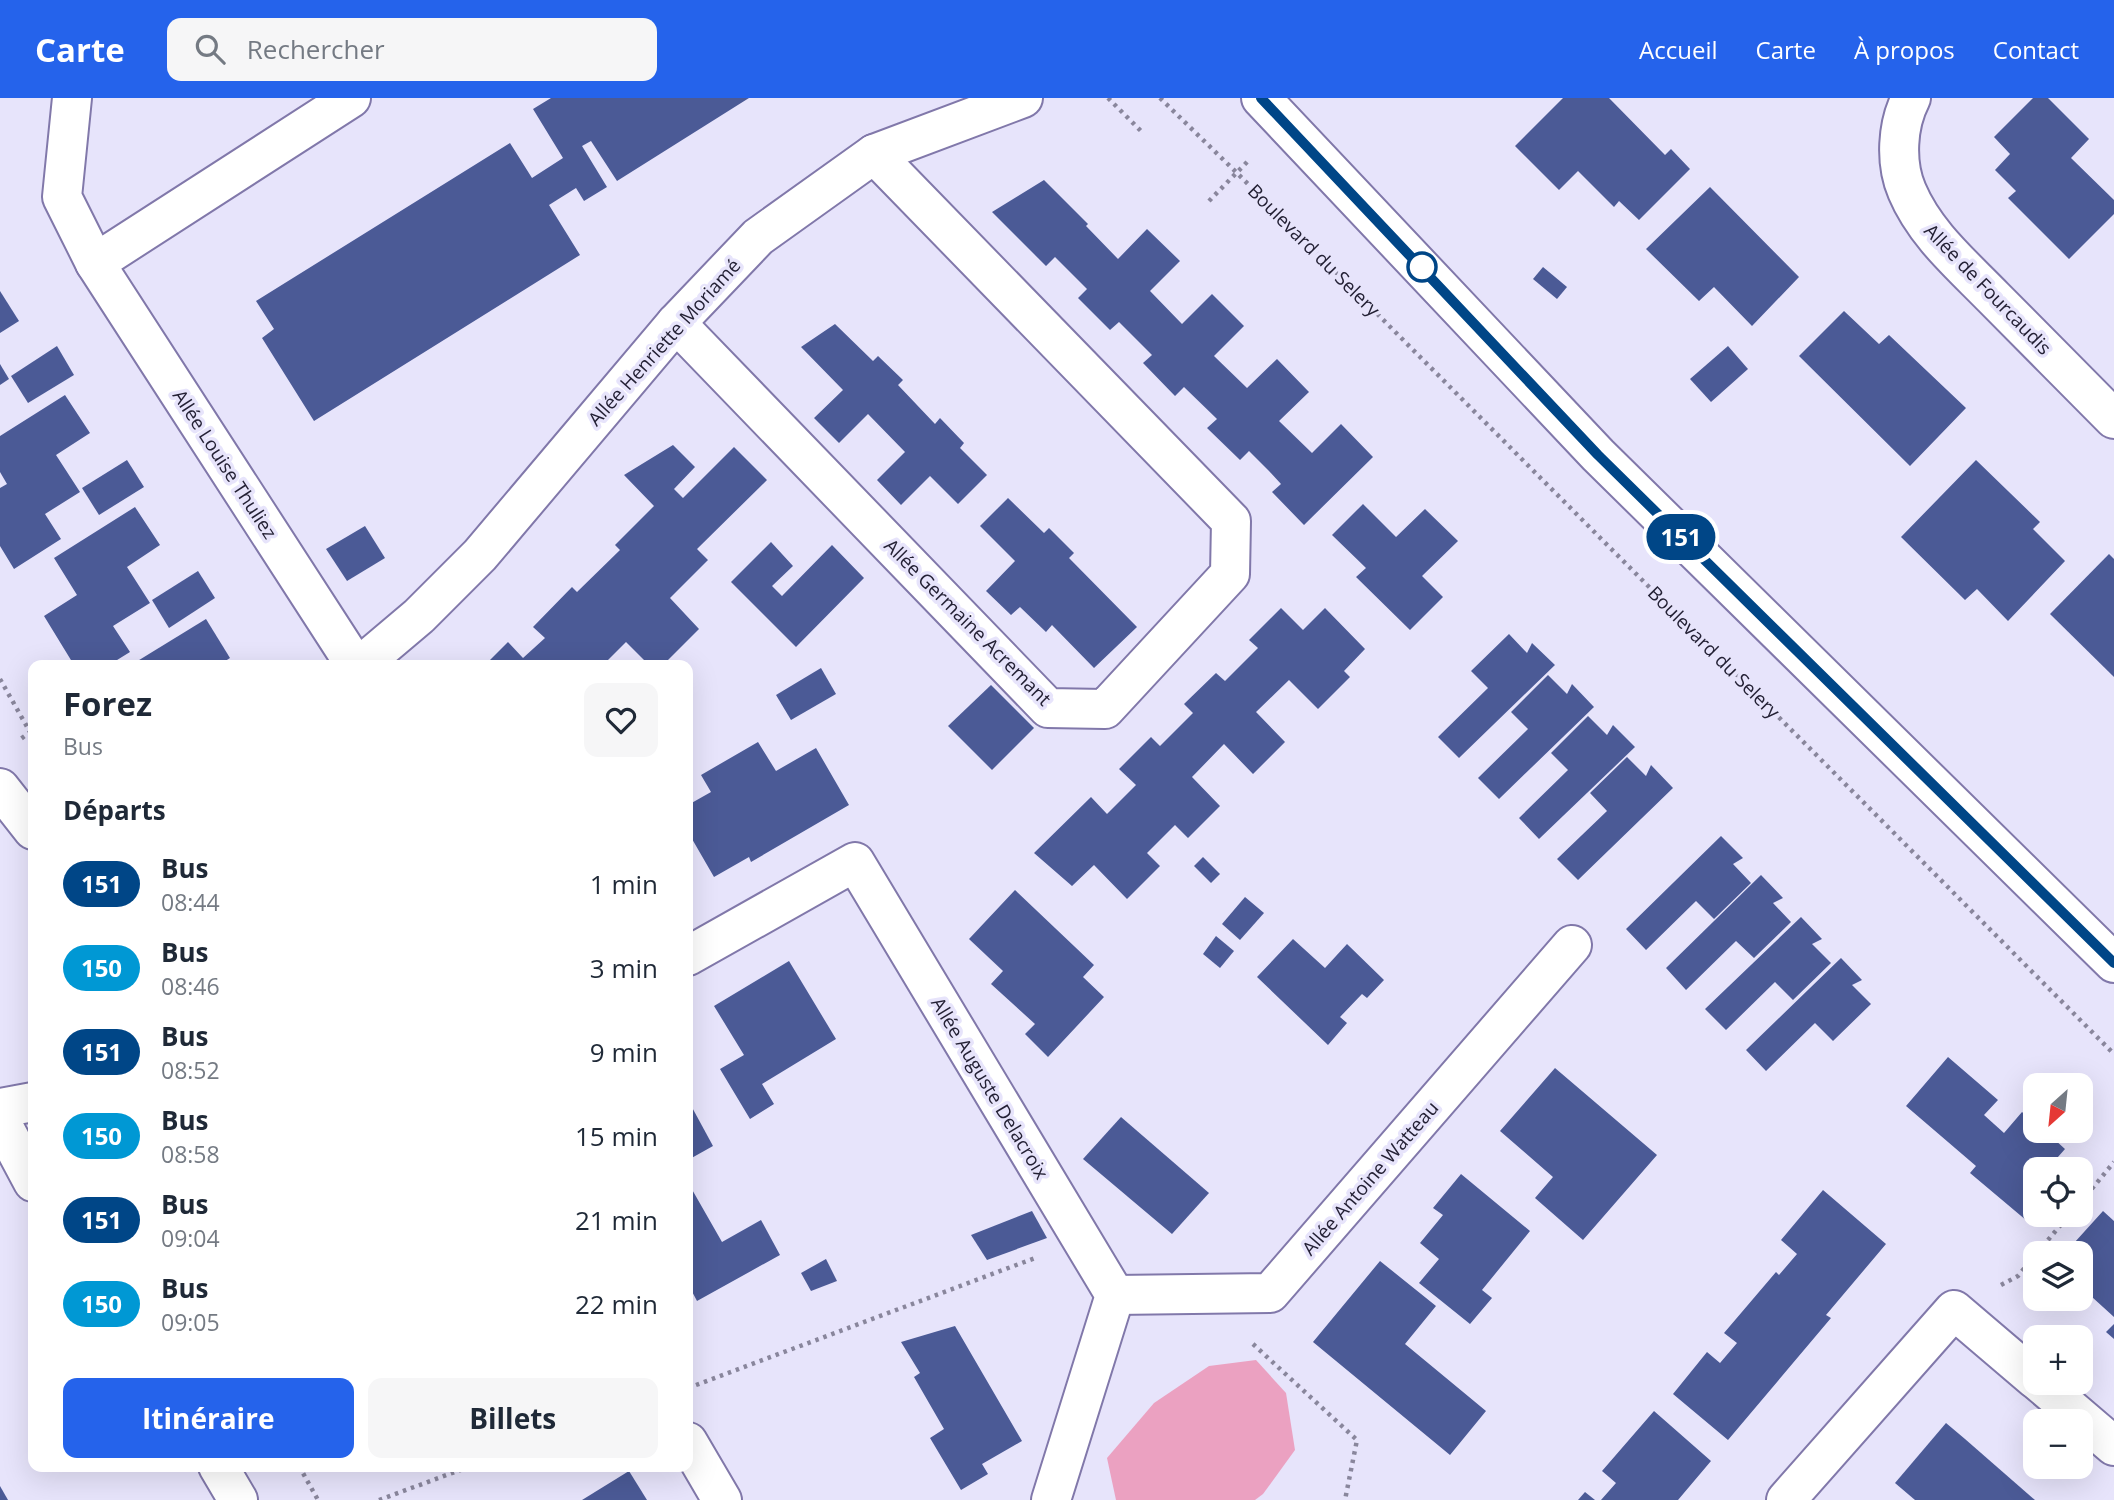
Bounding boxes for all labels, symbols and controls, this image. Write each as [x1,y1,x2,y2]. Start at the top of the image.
search box [167,18,657,81]
text: Carte [35,27,125,72]
icon: search [191,30,229,68]
text: Rechercher [247,31,385,67]
text: Accueil [1639,33,1718,66]
text: Carte [1756,33,1816,66]
text: À propos [1854,33,1955,66]
text: Contact [1993,33,2079,66]
street label: Boulevard du Selery [1242,178,1386,322]
street label: Allée de Fourcaudis [1919,218,2057,360]
unlabelled marker [1407,252,1437,282]
street label: Allée Henriette Moriamé [582,253,746,431]
street label: Allée Louise Thuliez [167,384,283,544]
line badge: 151 [1641,514,1721,560]
text: 151 [1660,520,1702,553]
street label: Allée Germaine Acremant [879,533,1057,711]
street label: Boulevard du Selery [1642,580,1786,724]
text: Forez [63,681,152,726]
button: heart [584,683,658,757]
text: Bus [63,730,103,762]
text: Départs [63,792,166,828]
text: Bus [161,850,208,886]
text: 1 min [590,866,658,902]
text: 151 [81,867,122,900]
text: 08:44 [161,886,220,918]
text: Bus [161,934,208,970]
text: 3 min [590,950,658,986]
text: 150 [81,951,122,984]
text: 08:46 [161,970,220,1002]
street label: Allée Auguste Delacroix [925,992,1055,1184]
text: Bus [161,1018,208,1054]
text: 9 min [590,1034,658,1070]
text: 151 [81,1035,122,1068]
text: 08:52 [161,1054,220,1086]
north arrow [2023,1073,2093,1143]
map controls [2023,1073,2093,1479]
street label: Allée Antoine Watteau [1296,1095,1444,1261]
text: Bus [161,1102,208,1138]
text: 15 min [575,1118,658,1154]
text: 150 [81,1119,122,1152]
text: 08:58 [161,1138,220,1170]
button: locate [2023,1157,2093,1227]
text: Bus [161,1186,208,1222]
text: 21 min [575,1202,658,1238]
text: 151 [81,1203,122,1236]
text: 09:04 [161,1222,220,1254]
button: layers [2023,1241,2093,1311]
text: Bus [161,1270,208,1306]
text: 22 min [575,1286,658,1322]
text: 150 [81,1287,122,1320]
text: 09:05 [161,1306,220,1338]
button: + [2023,1325,2093,1395]
button: Itinéraire [63,1378,354,1458]
button: Billets [368,1378,658,1458]
button: − [2023,1409,2093,1479]

